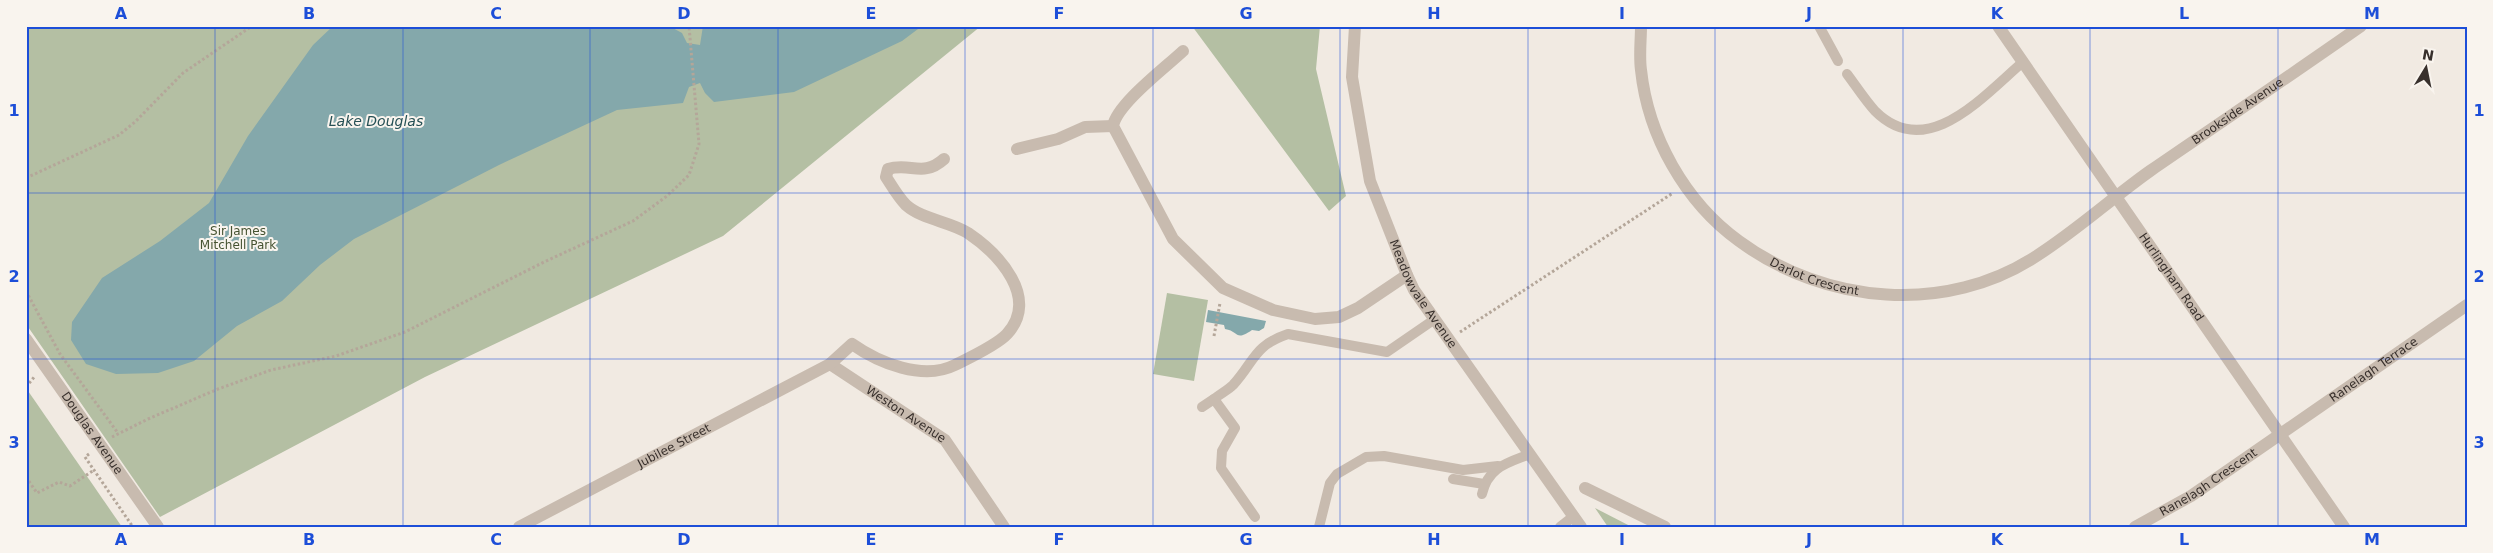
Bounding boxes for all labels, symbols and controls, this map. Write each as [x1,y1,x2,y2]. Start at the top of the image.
text: A [115,4,128,23]
text: B [303,4,315,23]
text: C [490,4,502,23]
text: D [677,4,691,23]
text: E [866,4,876,23]
text: F [1054,4,1064,23]
text: G [1239,4,1253,23]
text: H [1427,4,1441,23]
text: I [1619,4,1625,23]
text: J [1805,4,1812,23]
text: K [1991,4,2004,23]
text: L [2179,4,2189,23]
text: M [2364,4,2380,23]
north arrow [2400,42,2450,92]
text: N [2421,46,2435,64]
street label: Brookside Avenue [2189,75,2286,147]
text: 1 [8,101,20,120]
text: 1 [2473,101,2485,120]
water label: Lake Douglas [329,113,423,129]
park label: Sir James Mitchell Park [200,224,276,252]
street label: Hurlingham Road [2136,230,2207,324]
street label: Meadowvale Avenue [1387,238,1460,351]
street label: Darlot Crescent [1767,255,1860,298]
text: 2 [8,267,20,286]
text: 2 [2473,267,2485,286]
street label: Ranelagh Terrace [2327,334,2420,405]
street label: Weston Avenue [863,383,949,446]
street label: Douglas Avenue [58,389,126,477]
street label: Jubilee Street [634,421,713,471]
text: 3 [8,433,20,452]
text: 3 [2473,433,2485,452]
street label: Ranelagh Crescent [2157,445,2260,519]
text: A [115,530,128,549]
text: B [303,530,315,549]
text: C [490,530,502,549]
text: D [677,530,691,549]
text: E [866,530,876,549]
text: F [1054,530,1064,549]
text: G [1239,530,1253,549]
text: H [1427,530,1441,549]
text: I [1619,530,1625,549]
text: J [1805,530,1812,549]
text: K [1991,530,2004,549]
text: L [2179,530,2189,549]
text: M [2364,530,2380,549]

